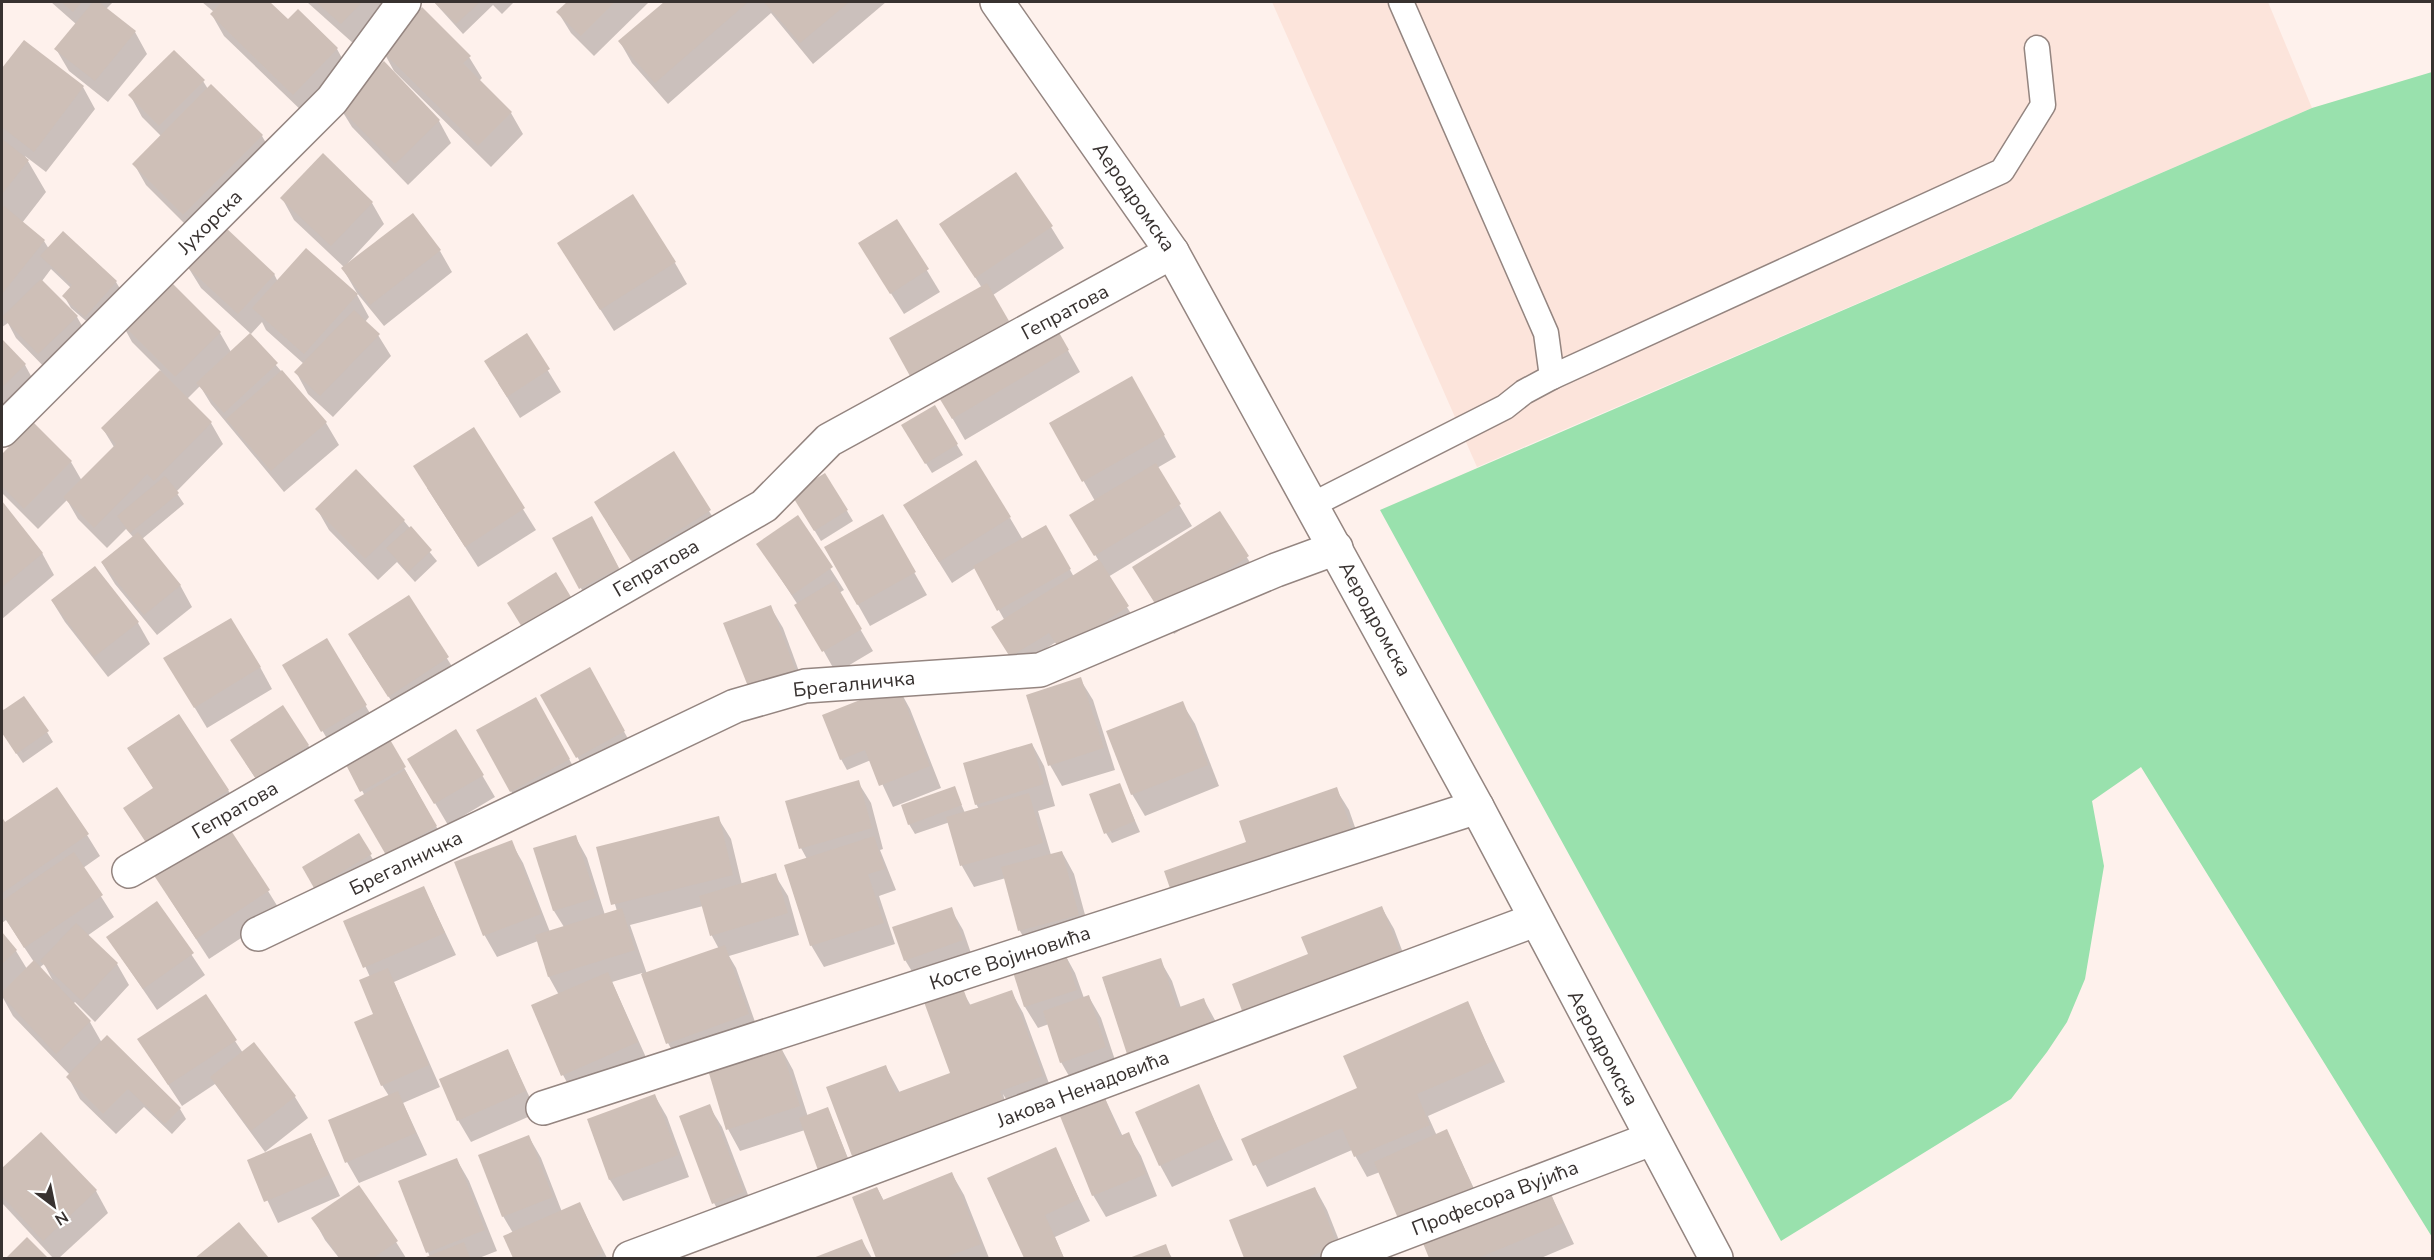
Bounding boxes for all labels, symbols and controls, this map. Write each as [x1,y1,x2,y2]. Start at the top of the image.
street label: Аеродромска [1086,137,1182,257]
street label: Јухорска [171,184,248,261]
street label: Гепратова [1017,278,1113,346]
street label: Гепратова [608,532,704,604]
street label: Аеродромска [1332,557,1418,681]
street label: Брегалничка [792,664,916,704]
street label: Гепратова [187,774,283,846]
street label: Брегалничка [345,824,467,902]
street label: Косте Војиновића [926,919,1094,997]
street label: Аеродромска [1561,985,1645,1111]
street label: Јакова Ненадовића [992,1044,1173,1135]
street label: Професора Вујића [1408,1154,1582,1242]
north arrow [24,1176,84,1236]
text: N [51,1205,72,1230]

